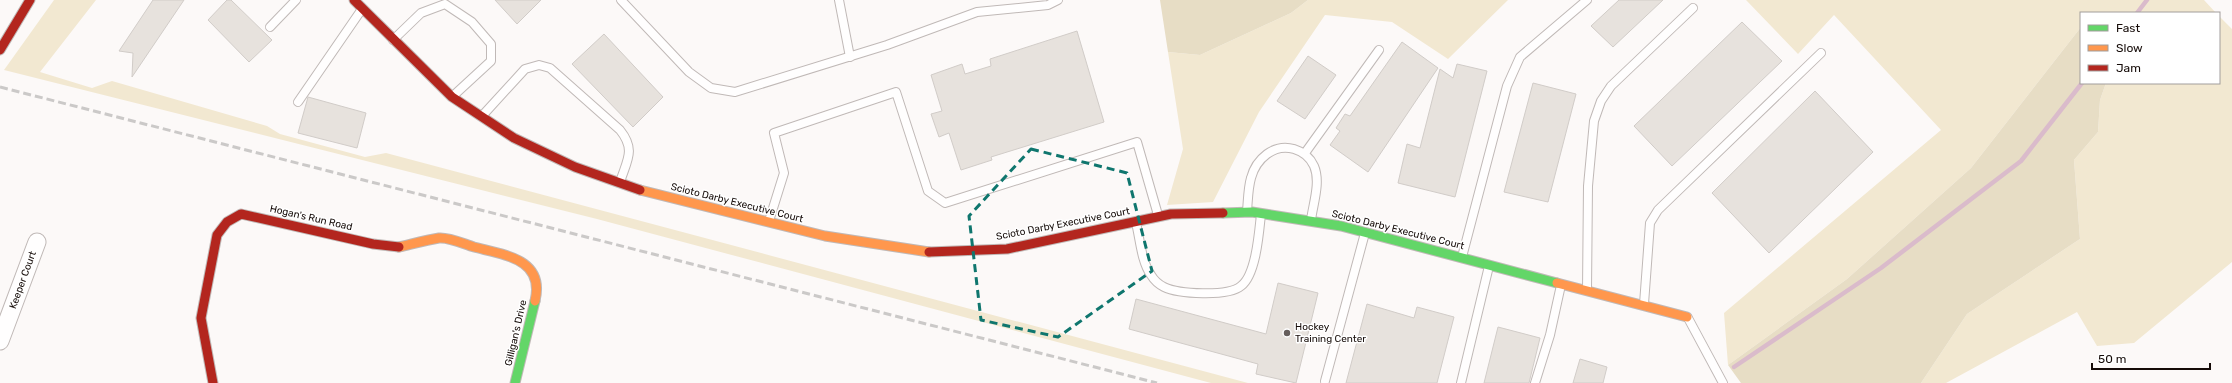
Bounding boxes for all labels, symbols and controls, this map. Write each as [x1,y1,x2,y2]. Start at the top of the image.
legend [2080,12,2220,84]
text: Fast [2116,21,2140,35]
text: Slow [2116,41,2143,55]
text: Jam [2116,61,2141,75]
street label: Scioto Darby Executive Court [670,181,804,225]
street label: Hogan's Run Road [269,203,354,233]
street label: Scioto Darby Executive Court [995,205,1131,243]
street label: Scioto Darby Executive Court [1331,208,1465,252]
street label: Keeper Court [7,249,39,311]
street label: Gilligan's Drive [503,298,530,367]
place label: Hockey Training Center [1295,321,1366,345]
marker: Hockey Training Center [1282,328,1292,338]
scale bar [2092,345,2210,371]
text: 50 m [2098,352,2126,366]

